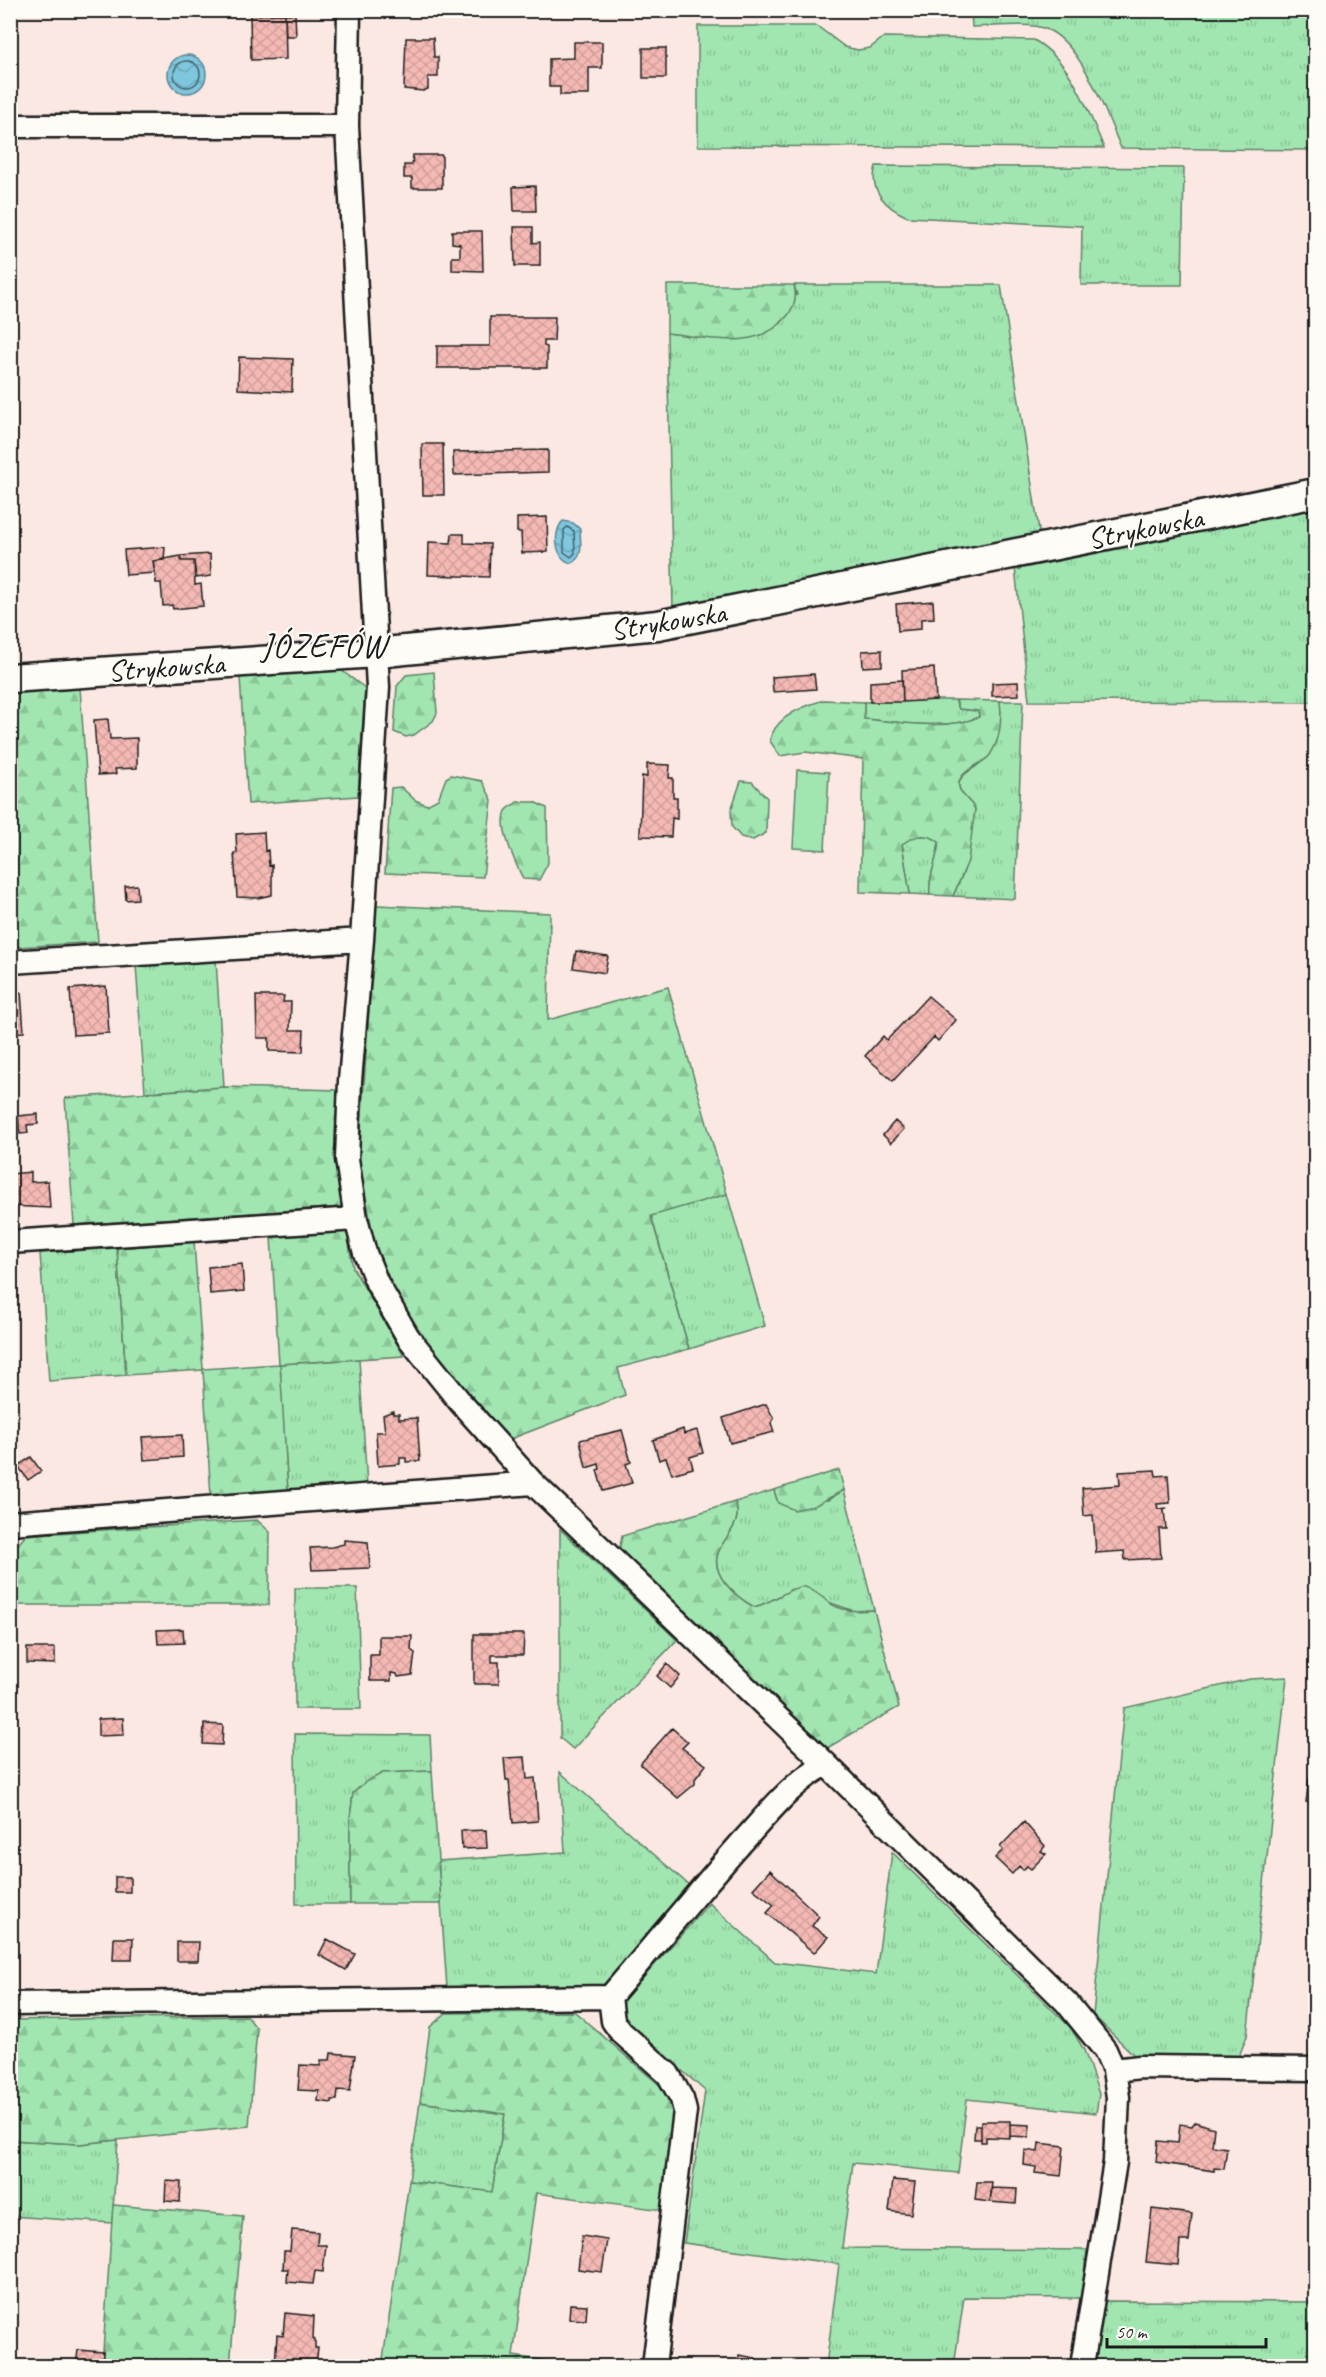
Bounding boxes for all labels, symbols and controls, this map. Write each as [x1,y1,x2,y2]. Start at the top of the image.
street label: Strykowska [1084,498,1208,558]
street label: Strykowska [607,593,731,649]
district label: JÓZEFÓW [259,625,391,667]
street label: Strykowska [106,644,227,690]
scale bar [1107,2311,1266,2349]
text: 50 m [1116,2321,1149,2343]

